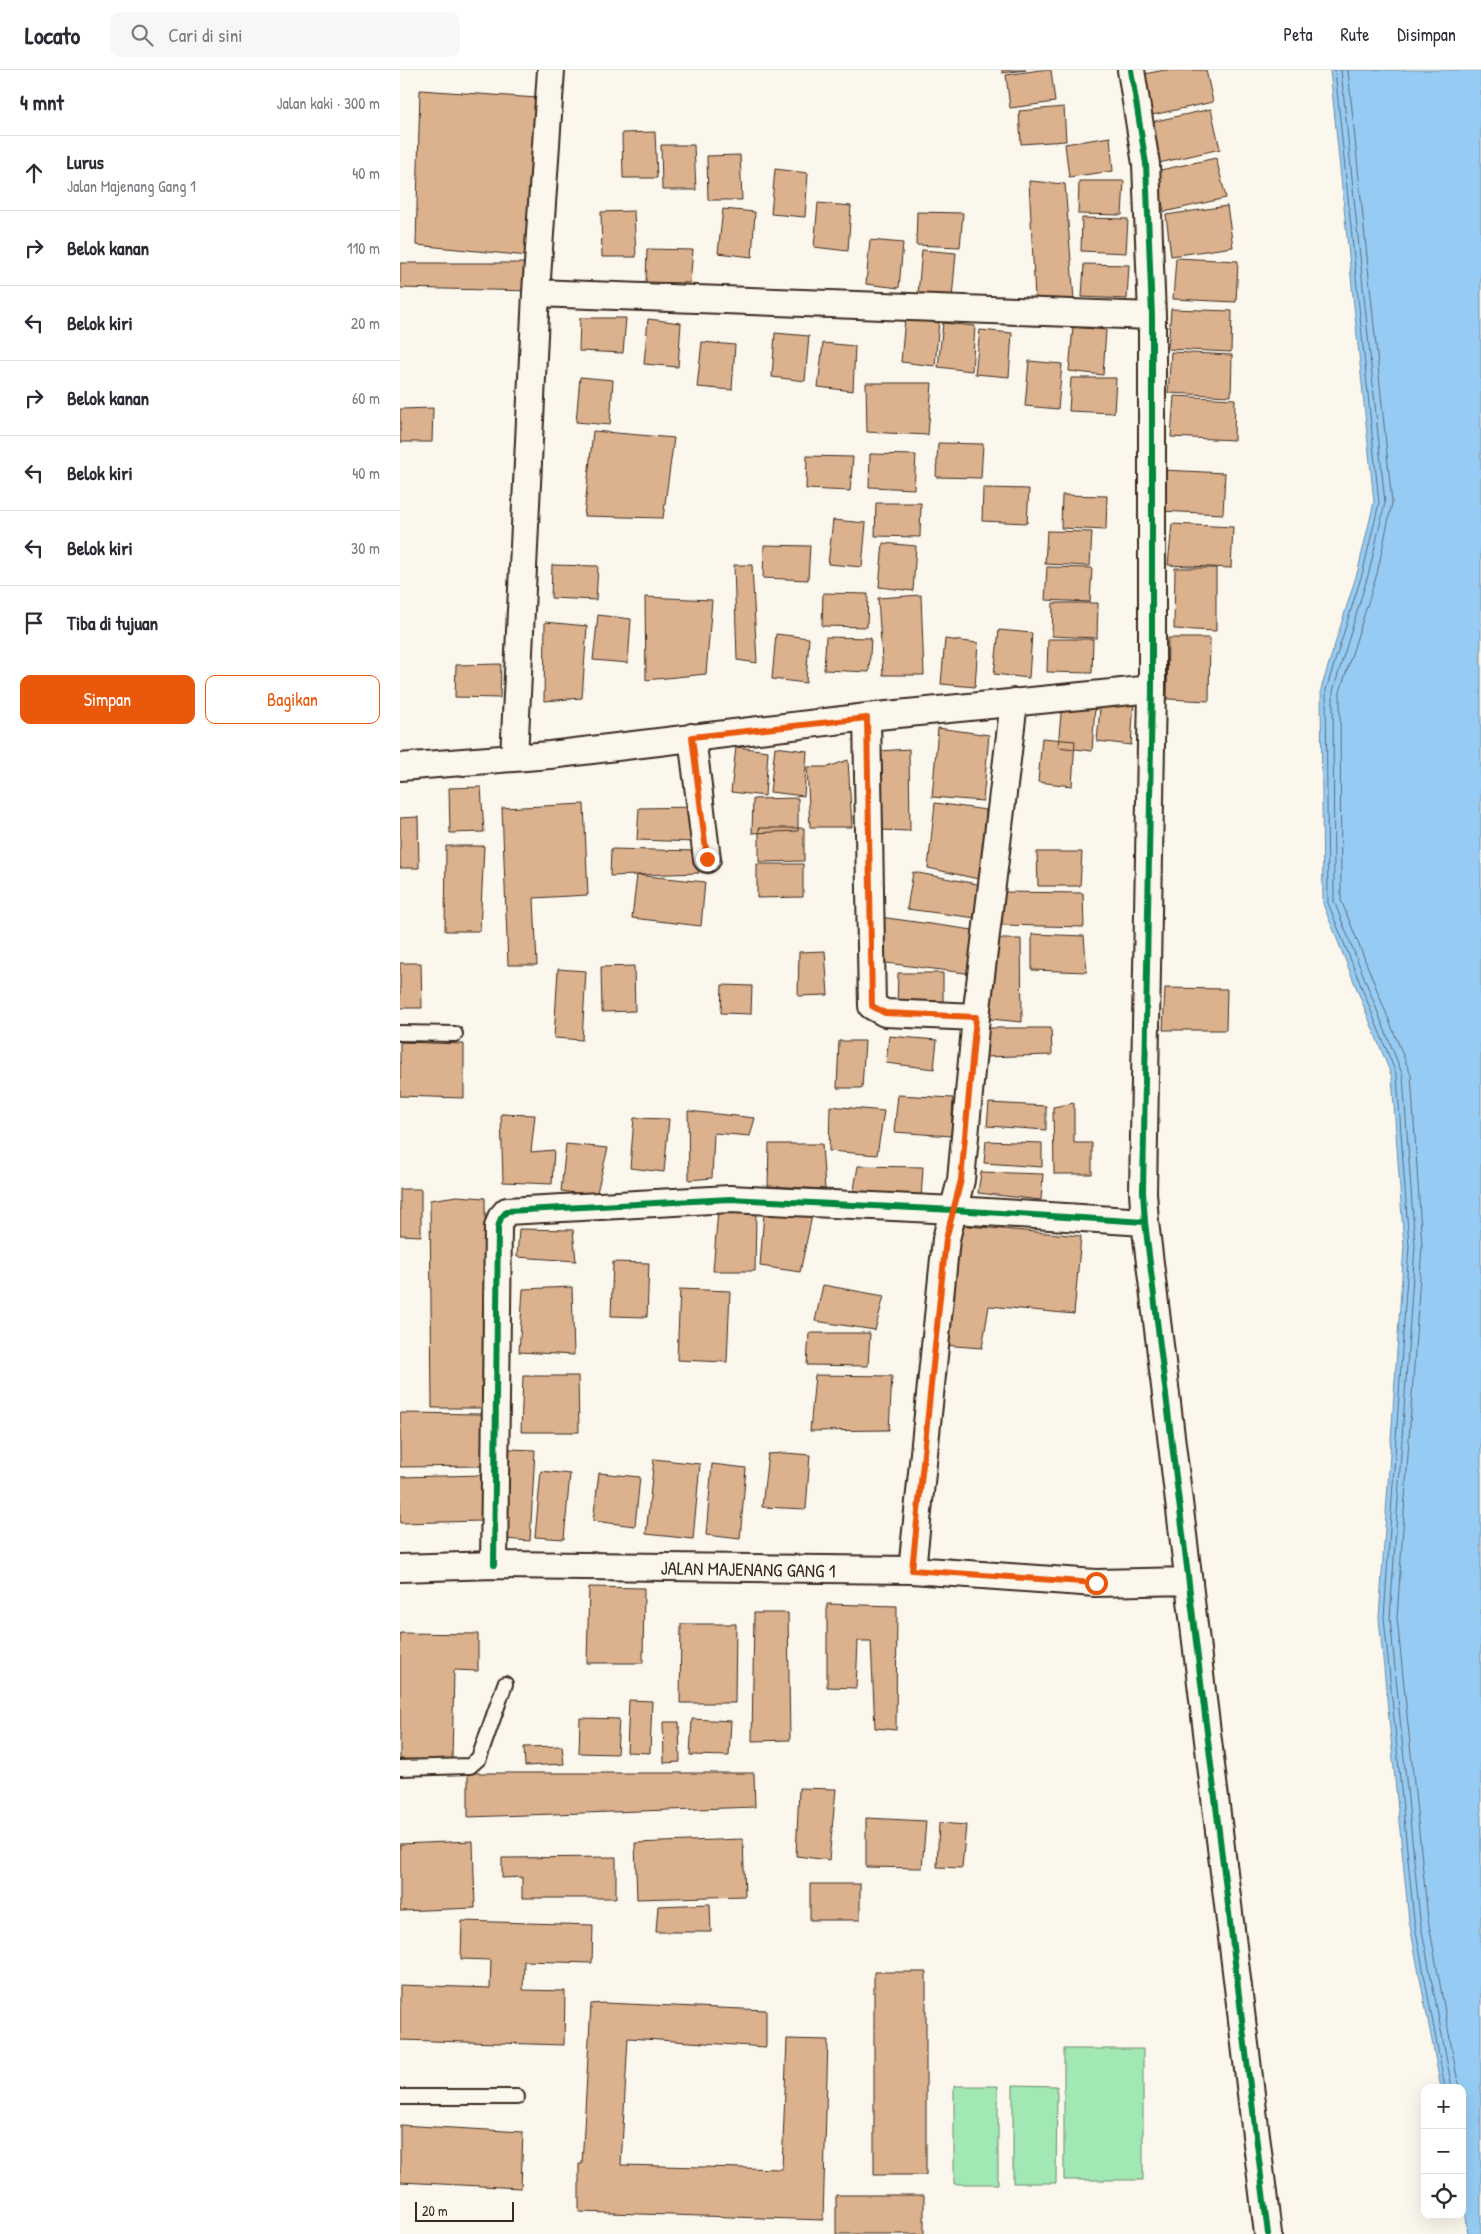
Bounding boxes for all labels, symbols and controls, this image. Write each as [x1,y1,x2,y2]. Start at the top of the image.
search box [110,12,460,57]
text: Locato [25,19,80,51]
icon: search [128,21,156,49]
text: Cari di sini [168,22,243,48]
text: Peta [1284,22,1313,47]
text: Rute [1341,22,1369,47]
text: Disimpan [1397,22,1456,47]
text: 4 mnt [20,88,64,117]
text: Jalan kaki · 300 m [277,92,380,114]
text: Lurus [67,149,104,175]
icon: ahead [20,159,48,187]
text: 40 m [352,162,380,184]
text: Jalan Majenang Gang 1 [67,175,196,197]
icon: right [20,234,48,262]
text: Belok kanan [67,235,149,261]
text: 110 m [347,237,380,259]
icon: left [20,309,48,337]
text: Belok kiri [67,310,133,336]
text: 20 m [351,312,380,334]
icon: right [20,384,48,412]
text: Belok kanan [67,385,149,411]
text: 60 m [352,387,380,409]
icon: left [20,459,48,487]
text: Belok kiri [67,460,133,486]
text: 40 m [352,462,380,484]
icon: left [20,534,48,562]
text: Belok kiri [67,535,133,561]
text: 30 m [351,537,380,559]
icon: arrive [20,609,48,637]
text: Tiba di tujuan [67,610,158,636]
button: Simpan [20,675,195,724]
button: Bagikan [205,675,380,724]
route end [696,848,719,871]
street label: JALAN MAJENANG GANG 1 [660,1554,836,1584]
route start [1085,1572,1108,1595]
map controls [1421,2084,1466,2219]
button: + [1421,2084,1466,2129]
button: − [1421,2129,1466,2174]
button: locate [1421,2174,1466,2219]
scale bar [415,2199,514,2222]
text: 20 m [422,2201,448,2220]

